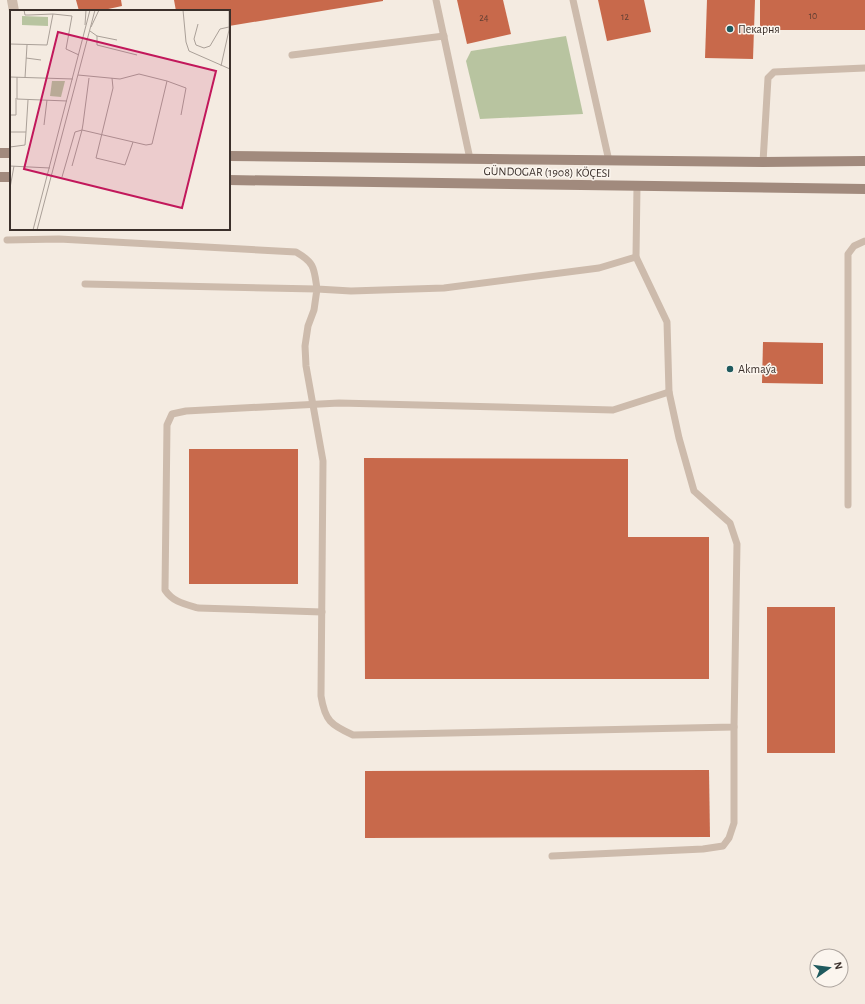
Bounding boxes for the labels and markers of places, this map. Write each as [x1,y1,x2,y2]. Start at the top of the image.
place label: Пекарня [738,23,780,35]
marker: Пекарня [725,24,735,34]
place label: Аkmaýa [738,363,777,376]
marker: Аkmaýa [725,364,735,374]

